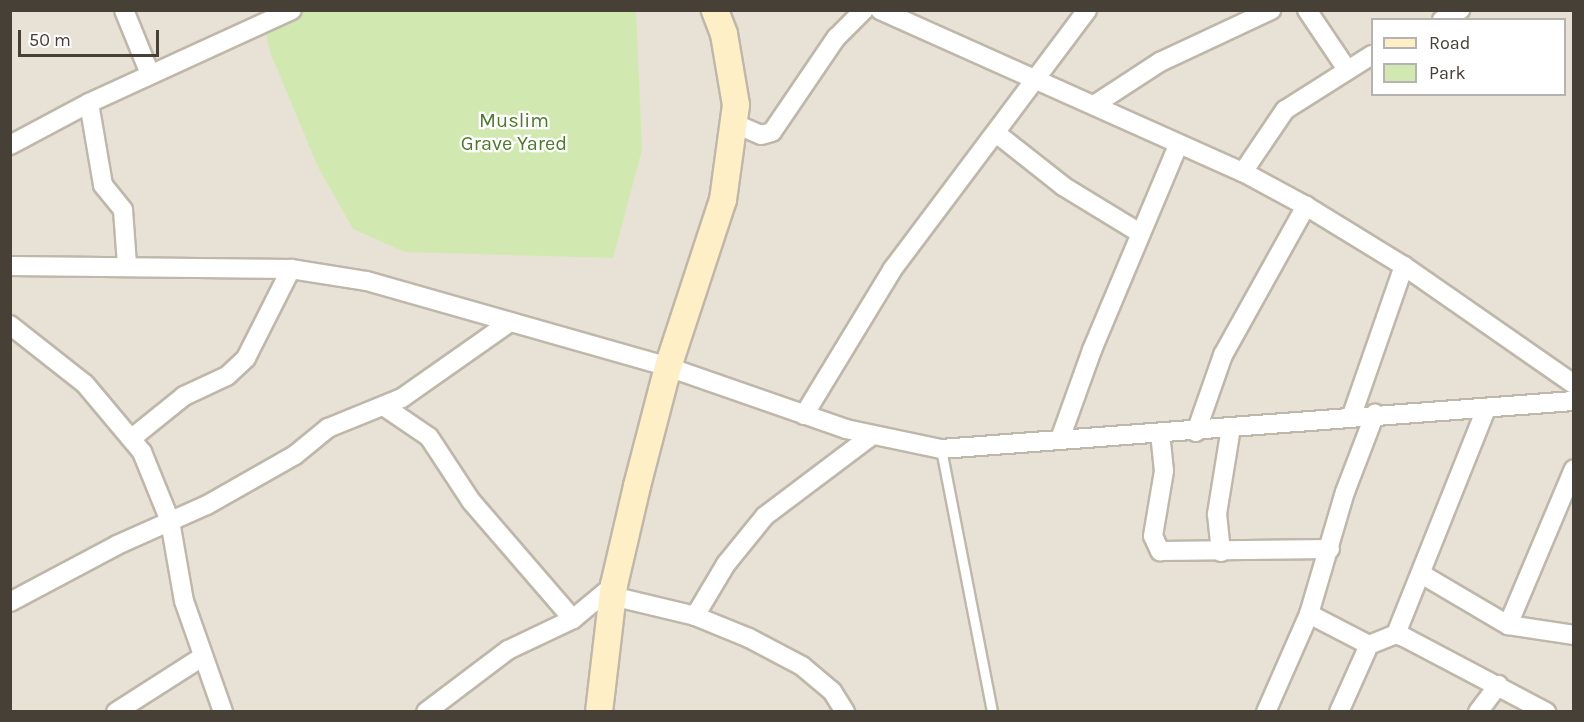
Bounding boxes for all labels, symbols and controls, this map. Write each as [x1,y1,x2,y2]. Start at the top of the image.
scale bar [21,18,162,56]
legend [1371,18,1566,96]
text: 50 m [29,29,71,51]
text: Road [1429,32,1470,54]
text: Park [1429,62,1466,84]
park label: Muslim Grave Yared [461,108,567,155]

